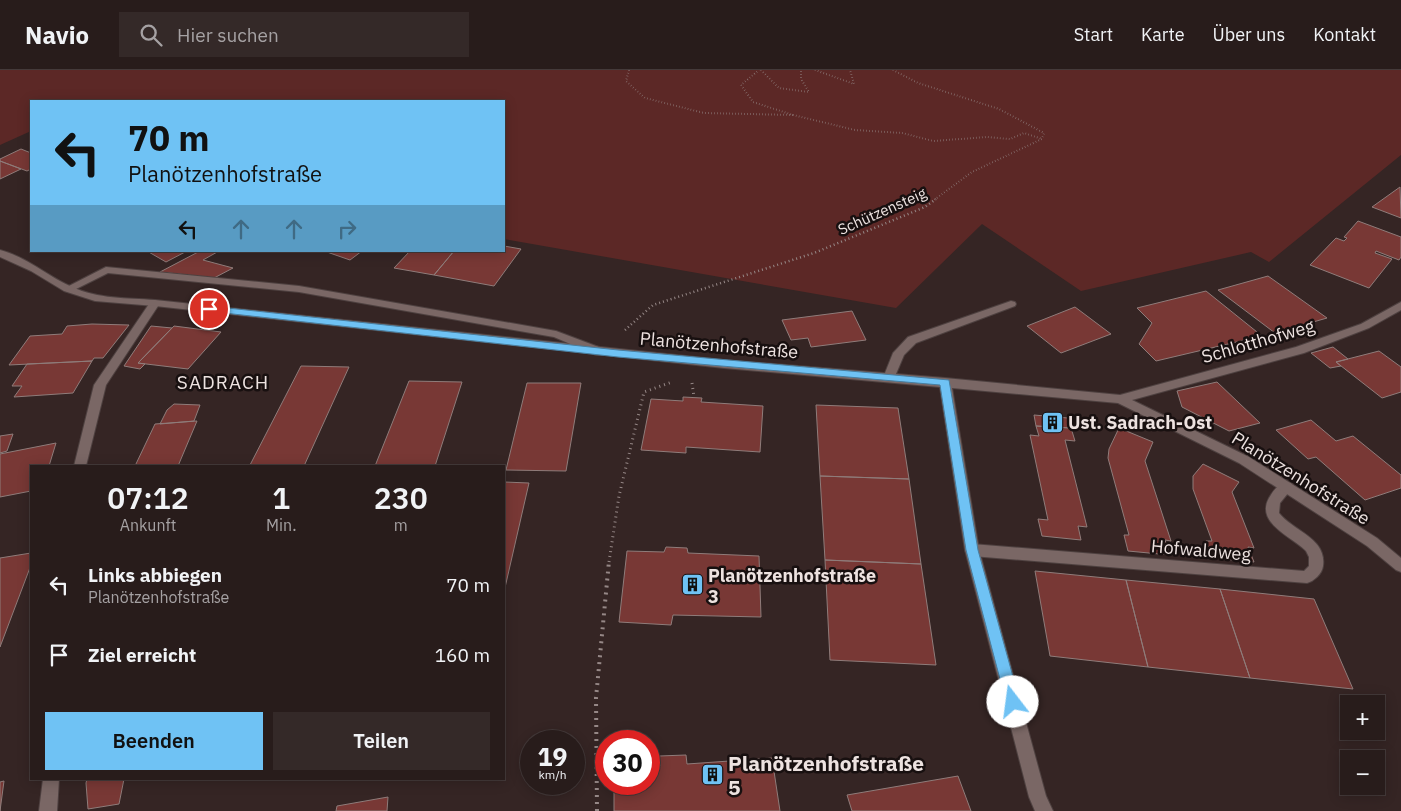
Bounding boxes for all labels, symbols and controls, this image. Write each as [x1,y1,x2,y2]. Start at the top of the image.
search box [119,12,469,57]
text: Navio [25,19,89,51]
icon: search [137,21,165,49]
text: Hier suchen [177,23,279,47]
text: Start [1074,23,1113,46]
text: Karte [1141,23,1185,46]
text: Über uns [1213,23,1285,46]
text: Kontakt [1313,23,1376,46]
text: 70 m [128,115,210,161]
icon: left [45,120,110,185]
text: Planötzenhofstraße [128,159,322,188]
street label: Schützensteig [835,183,929,239]
icon: left [174,215,202,243]
icon: ahead [227,215,255,243]
icon: ahead [280,215,308,243]
icon: right [333,215,361,243]
pin [188,288,230,330]
icon: arrive [195,295,223,323]
street label: Schlotthofweg [1199,314,1318,368]
street label: Planötzenhofstraße [639,327,799,363]
district label: SADRACH [177,370,269,394]
building icon: Ust. Sadrach-Ost [1040,410,1064,434]
place label: Ust. Sadrach-Ost [1068,411,1212,434]
street label: Planötzenhofstraße [1228,426,1375,530]
text: 07:12 [107,478,189,517]
text: 1 [272,478,290,517]
text: 230 [374,478,428,517]
text: Ankunft [120,515,176,535]
text: Min. [266,515,296,535]
text: m [394,515,408,535]
street label: Hofwaldweg [1150,534,1252,566]
text: Links abbiegen [88,563,222,587]
place label: Planötzenhofstraße 3 [708,564,876,608]
icon: left [45,571,73,599]
text: 70 m [446,573,490,597]
building icon: Planötzenhofstraße 3 [680,573,704,597]
text: Planötzenhofstraße [88,587,229,607]
icon: arrive [45,641,73,669]
text: Ziel erreicht [88,643,196,667]
text: 160 m [435,643,490,667]
position arrow [986,675,1038,727]
map controls [1340,695,1385,795]
button: + [1340,695,1385,740]
button: Beenden [45,712,263,770]
button: Teilen [273,712,490,770]
speed limit sign: 30 [595,730,660,795]
text: 19 [537,740,568,773]
place label: Planötzenhofstraße 5 [728,749,924,801]
button: − [1340,750,1385,795]
building icon: Planötzenhofstraße 5 [700,763,724,787]
text: km/h [538,767,567,782]

